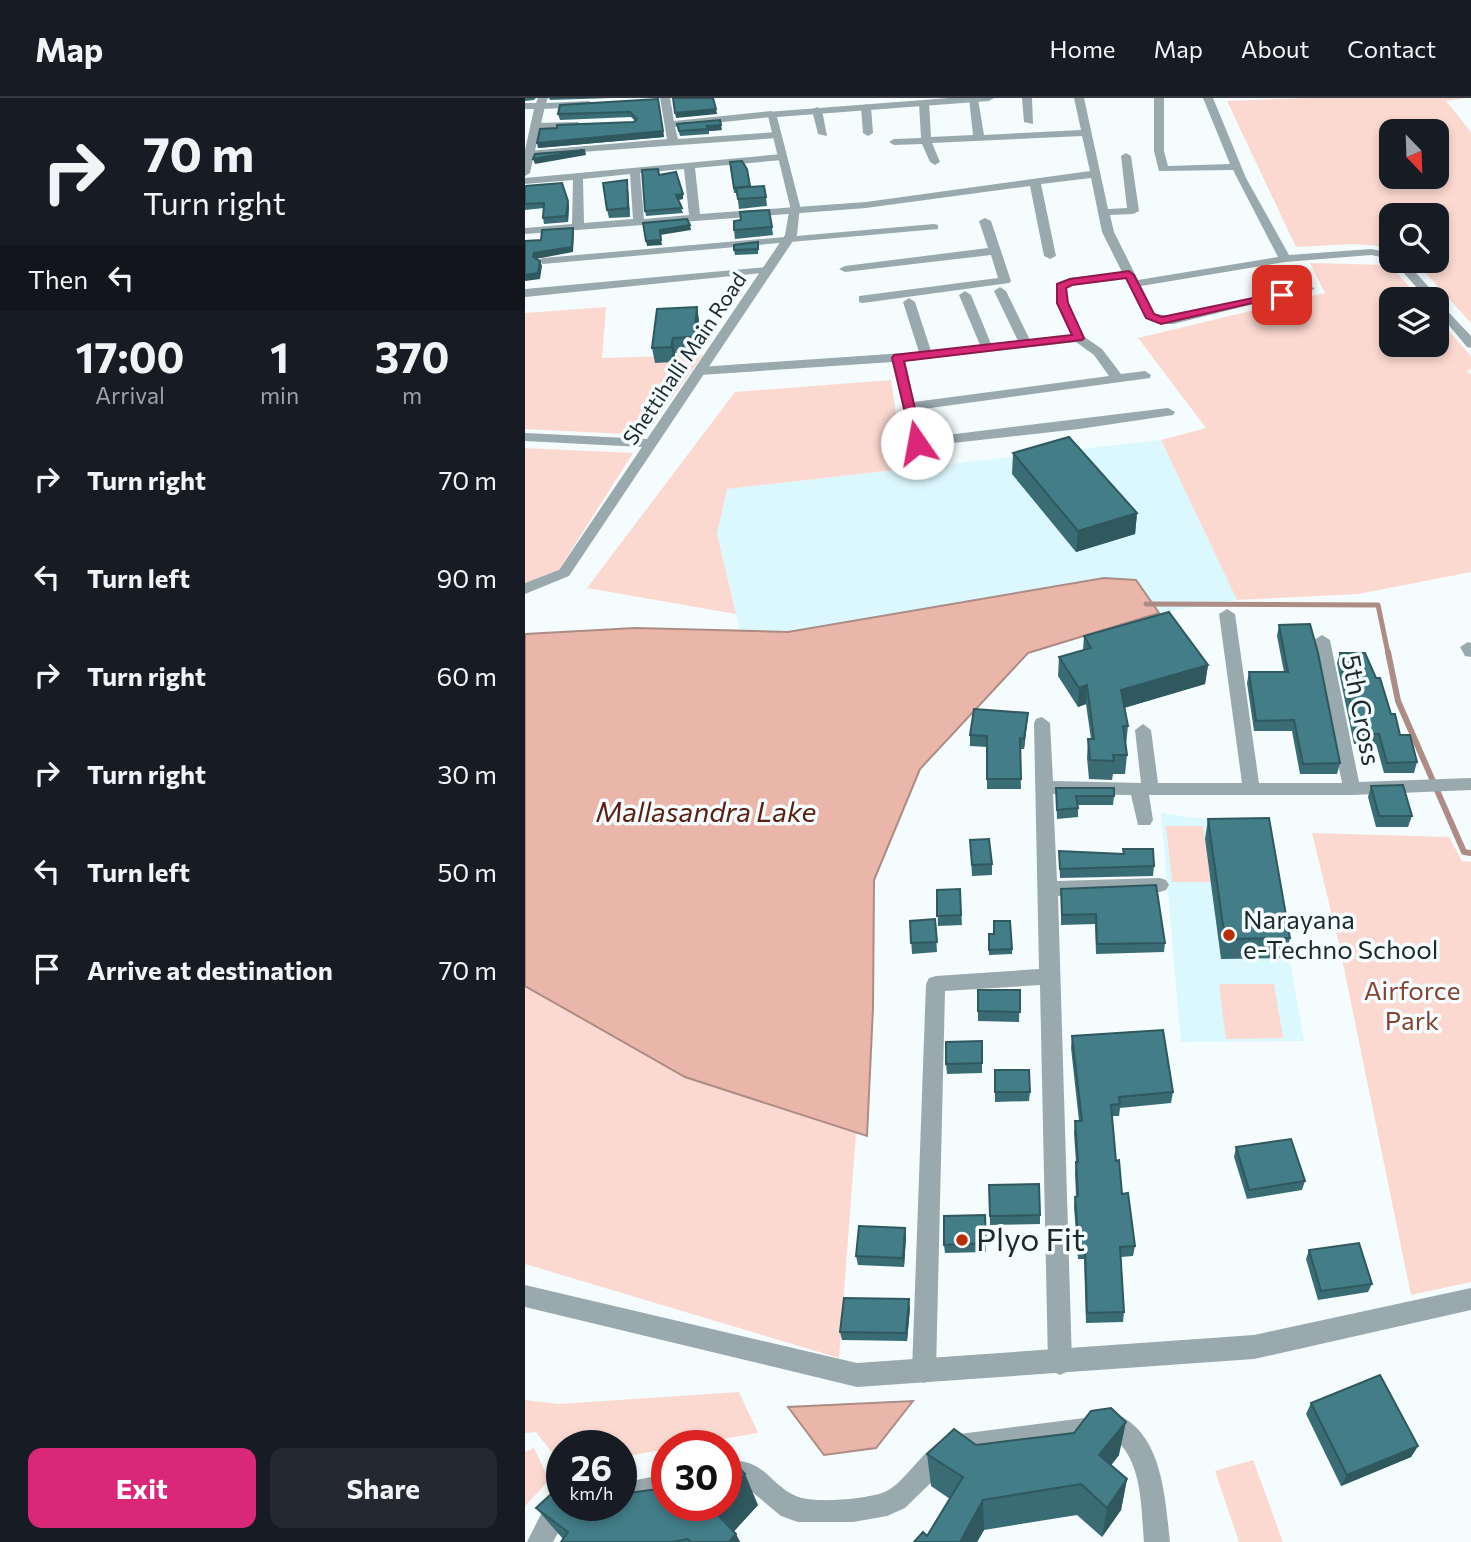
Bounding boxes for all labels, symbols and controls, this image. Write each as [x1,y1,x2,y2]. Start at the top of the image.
text: Map [35,28,103,69]
text: Home [1050,34,1116,63]
text: Map [1154,34,1203,63]
text: About [1241,34,1309,63]
text: Contact [1347,34,1436,63]
north arrow [1379,119,1449,189]
map controls [1379,119,1449,357]
text: 70 m [143,122,254,182]
icon: right [28,126,119,217]
text: Turn right [143,182,286,222]
button: search [1379,203,1449,273]
icon: left [102,259,140,297]
text: Then [28,263,88,294]
pin [1252,265,1312,325]
street label: Shettihalli Main Road [617,267,751,449]
icon: arrive [1263,276,1301,314]
button: layers [1379,287,1449,357]
text: 17:00 [76,330,185,382]
text: 1 [270,330,289,382]
text: 370 [375,330,450,382]
text: Arrival [95,381,165,409]
text: min [260,381,299,409]
text: m [402,381,422,409]
position arrow [880,406,954,480]
icon: right [28,460,66,498]
text: Turn right [87,464,206,495]
text: 70 m [439,464,497,495]
icon: left [28,558,66,596]
text: Turn left [87,562,190,593]
text: 90 m [437,562,497,593]
street label: 5th Cross [1337,652,1388,768]
icon: right [28,656,66,694]
text: Turn right [87,660,206,691]
text: 60 m [437,660,497,691]
icon: right [28,754,66,792]
text: Turn right [87,758,206,789]
text: 30 m [438,758,497,789]
water label: Mallasandra Lake [596,794,816,828]
icon: left [28,852,66,890]
text: Turn left [87,856,190,887]
text: 50 m [437,856,497,887]
place label: Narayana e-Techno School [1243,903,1438,964]
marker: Narayana e-Techno School [1221,927,1237,943]
icon: arrive [28,950,66,988]
text: Arrive at destination [87,954,333,985]
text: 70 m [439,954,497,985]
park label: Airforce Park [1364,974,1460,1035]
place label: Plyo Fit [976,1218,1085,1258]
marker: Plyo Fit [954,1232,970,1248]
speed limit sign: 30 [651,1430,742,1521]
text: 26 [571,1445,612,1488]
button: Exit [28,1448,256,1528]
button: Share [270,1448,497,1528]
text: km/h [570,1482,613,1504]

